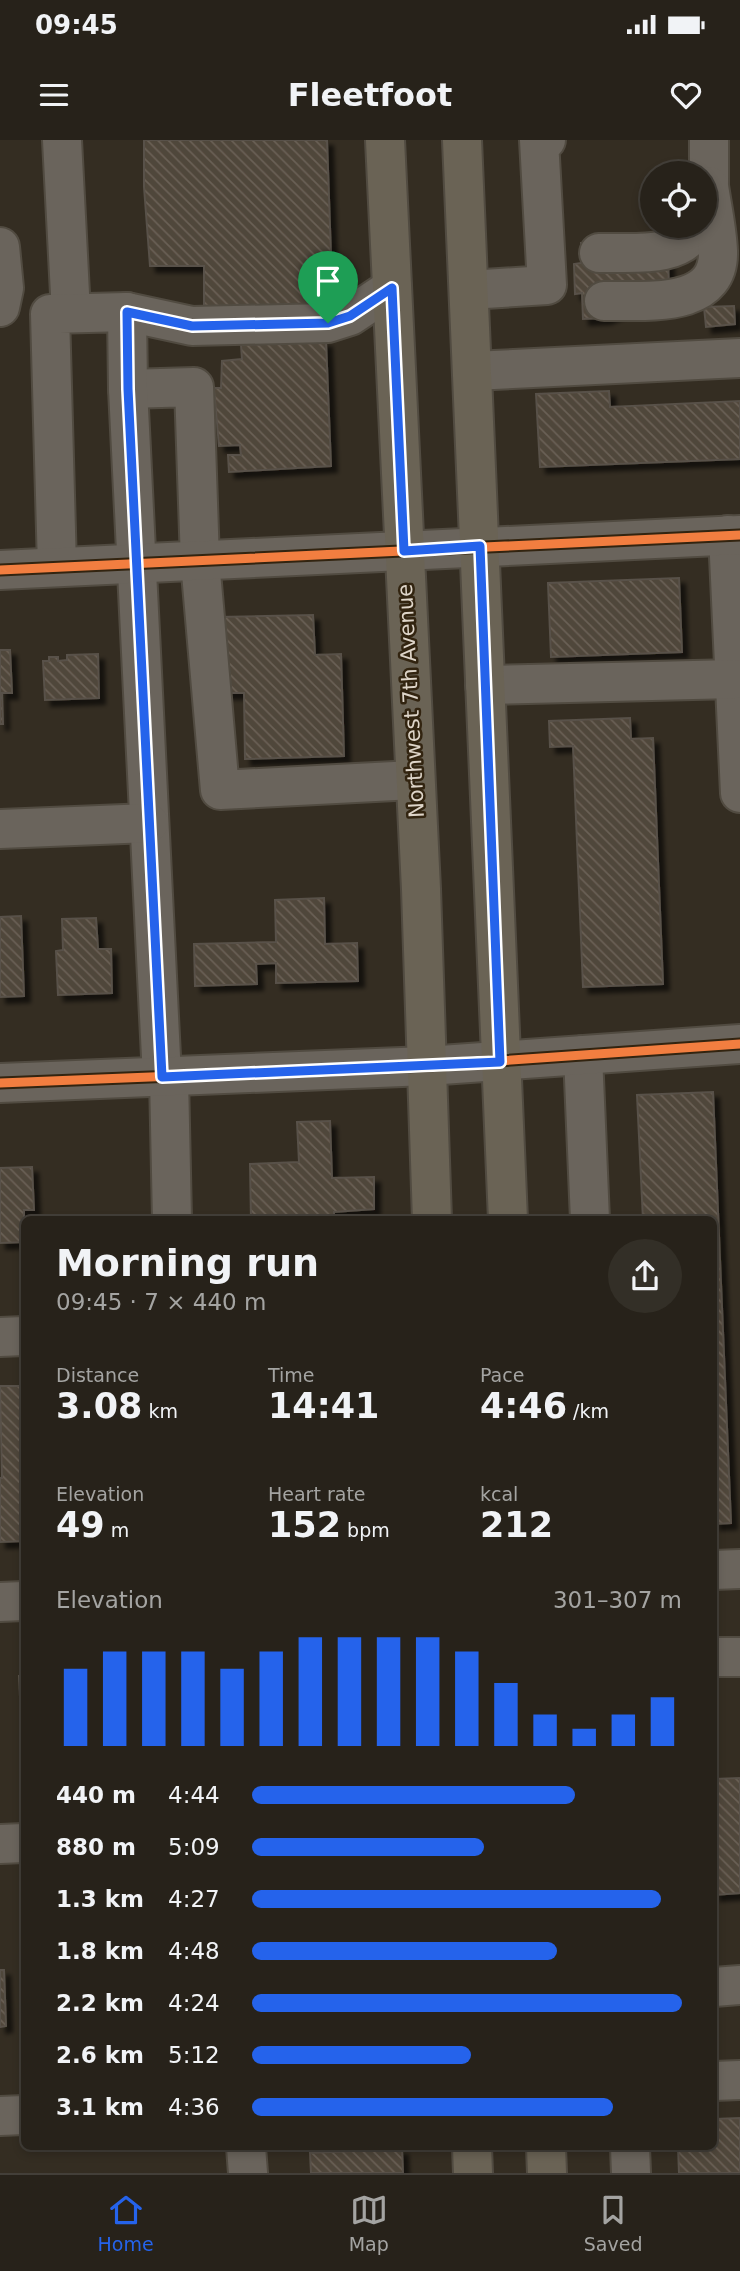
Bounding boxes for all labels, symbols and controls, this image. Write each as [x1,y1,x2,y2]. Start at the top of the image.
text: 09:45 [35,10,118,40]
icon: menu [35,76,73,114]
text: Fleetfoot [288,76,452,114]
icon: heart [667,76,705,114]
map controls [640,161,717,238]
button: locate [640,161,717,238]
pin [298,251,358,323]
icon: arrive [309,262,347,300]
street label: Northwest 7th Avenue [393,583,429,819]
button: share [608,1239,682,1313]
text: Morning run [56,1241,319,1285]
text: 09:45 · 7 × 440 m [56,1289,266,1315]
text: Distance [56,1364,139,1386]
text: Time [268,1364,315,1386]
text: Pace [480,1364,524,1386]
text: 3.08 [56,1386,142,1426]
text: 14:41 [268,1386,379,1426]
text: 4:46 [480,1386,567,1426]
text: km [142,1400,178,1422]
text: /km [567,1400,609,1422]
text: Elevation [56,1483,144,1505]
text: Heart rate [268,1483,366,1505]
text: kcal [480,1483,518,1505]
text: 49 [56,1505,105,1545]
text: 152 [268,1505,341,1545]
text: 212 [480,1505,553,1545]
text: m [105,1519,129,1541]
text: bpm [341,1519,390,1541]
text: Elevation [56,1587,163,1613]
text: 301–307 m [553,1587,682,1613]
text: 440 m [56,1782,136,1808]
text: 4:44 [168,1782,220,1808]
text: 880 m [56,1834,136,1860]
text: 5:09 [168,1834,220,1860]
text: 1.3 km [56,1886,144,1912]
text: 4:27 [168,1886,220,1912]
text: 1.8 km [56,1938,144,1964]
text: 4:48 [168,1938,220,1964]
text: 2.2 km [56,1990,144,2016]
text: 4:24 [168,1990,220,2016]
text: 2.6 km [56,2042,144,2068]
text: 5:12 [168,2042,220,2068]
text: 3.1 km [56,2094,144,2120]
text: 4:36 [168,2094,220,2120]
tab: Home [98,2191,154,2255]
tab: Map [349,2191,389,2255]
tab: Saved [584,2191,642,2255]

